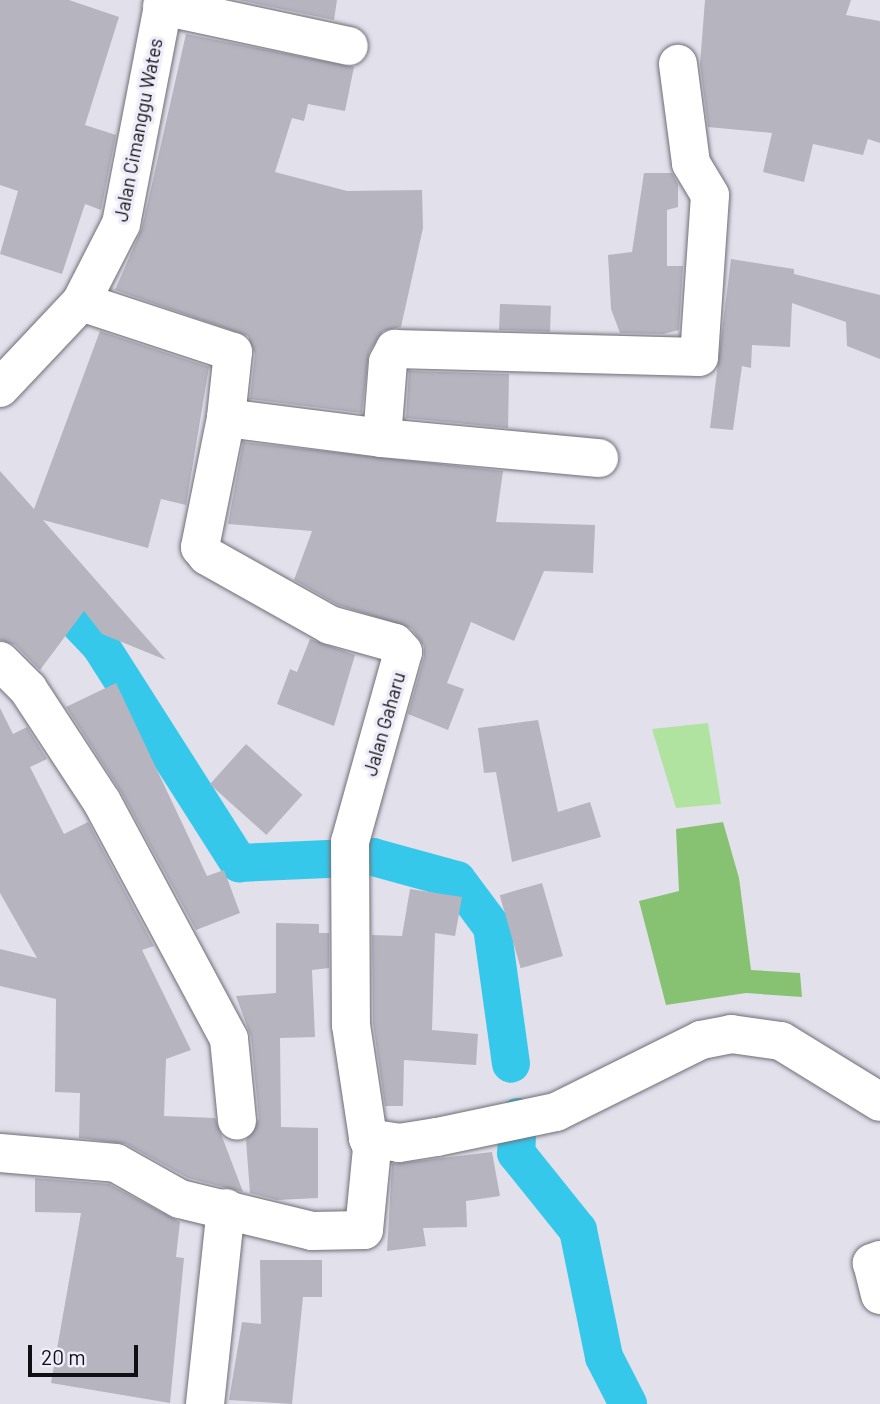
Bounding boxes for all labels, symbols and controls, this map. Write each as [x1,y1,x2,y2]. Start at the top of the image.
street label: Jalan Cimanggu Wates [109,36,167,224]
street label: Jalan Gaharu [358,669,410,779]
scale bar [32,1330,142,1374]
text: 20 m [41,1344,86,1369]

